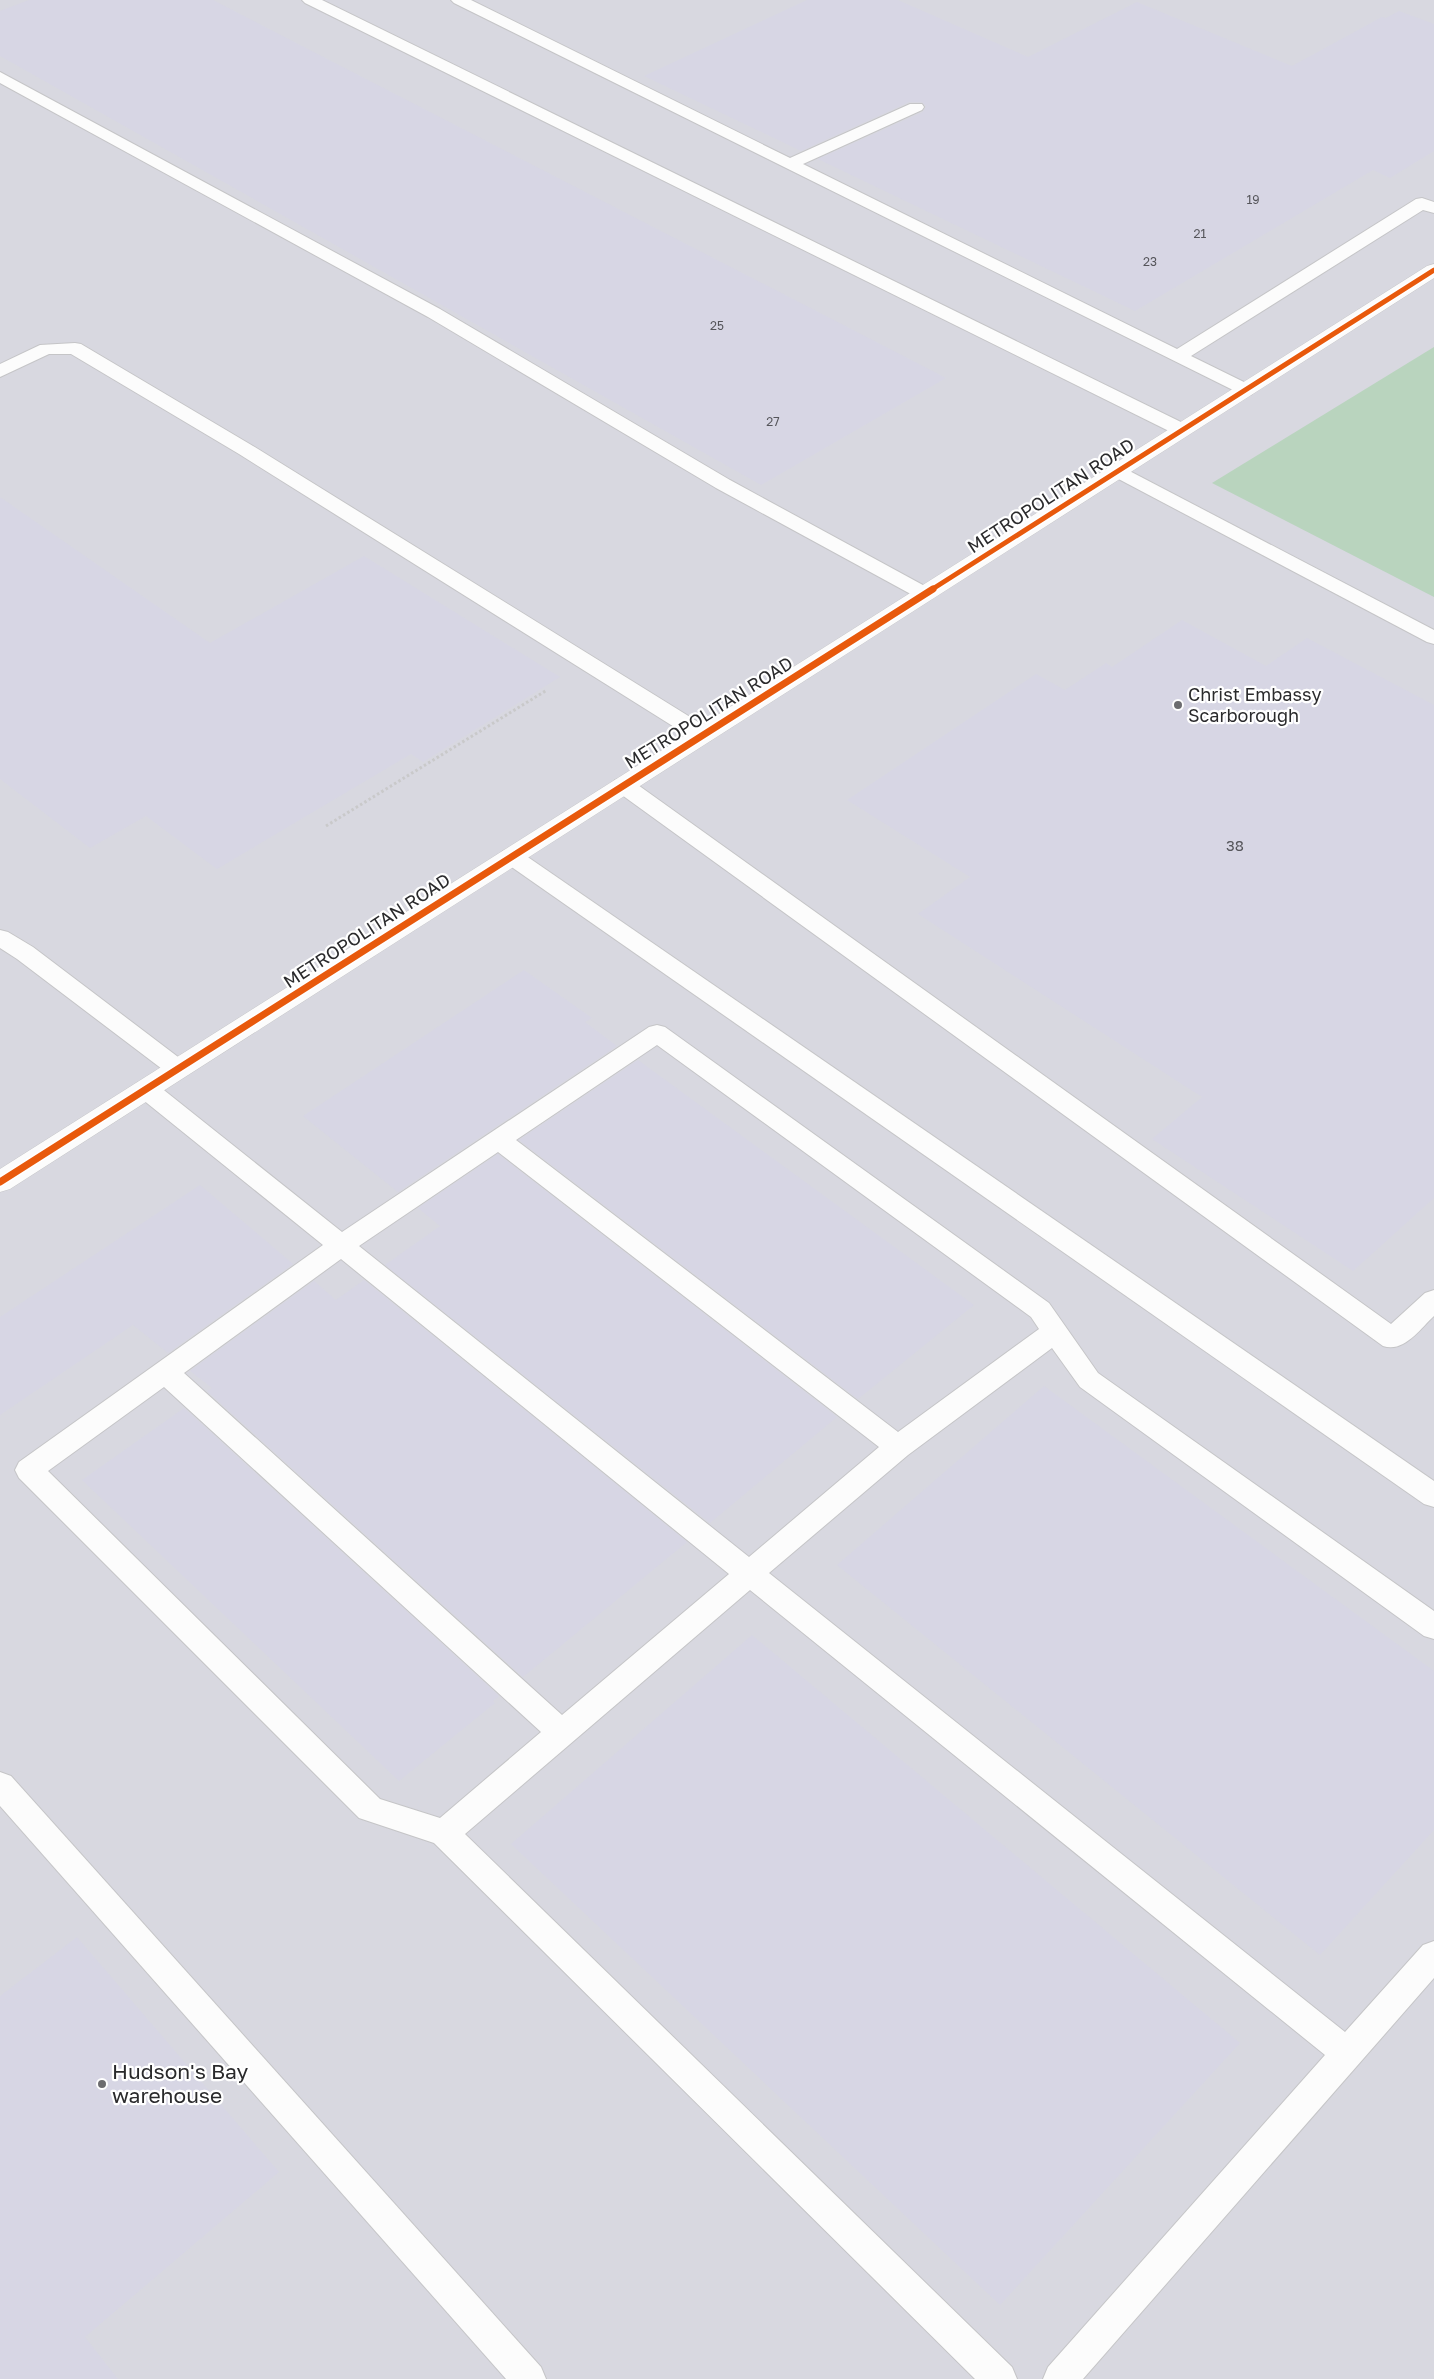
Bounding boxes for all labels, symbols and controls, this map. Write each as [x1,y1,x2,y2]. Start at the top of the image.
house number: 19 [1246,192,1260,207]
house number: 21 [1194,226,1207,241]
house number: 23 [1143,254,1157,269]
house number: 25 [710,318,724,333]
house number: 27 [766,414,780,429]
street label: METROPOLITAN ROAD [963,433,1138,557]
street label: METROPOLITAN ROAD [620,651,797,773]
place label: Christ Embassy Scarborough [1188,683,1322,726]
marker: Christ Embassy Scarborough [1172,699,1184,711]
house number: 38 [1226,836,1244,854]
street label: METROPOLITAN ROAD [279,868,454,992]
place label: Hudson's Bay warehouse [112,2058,249,2108]
marker: Hudson's Bay warehouse [96,2078,108,2090]

